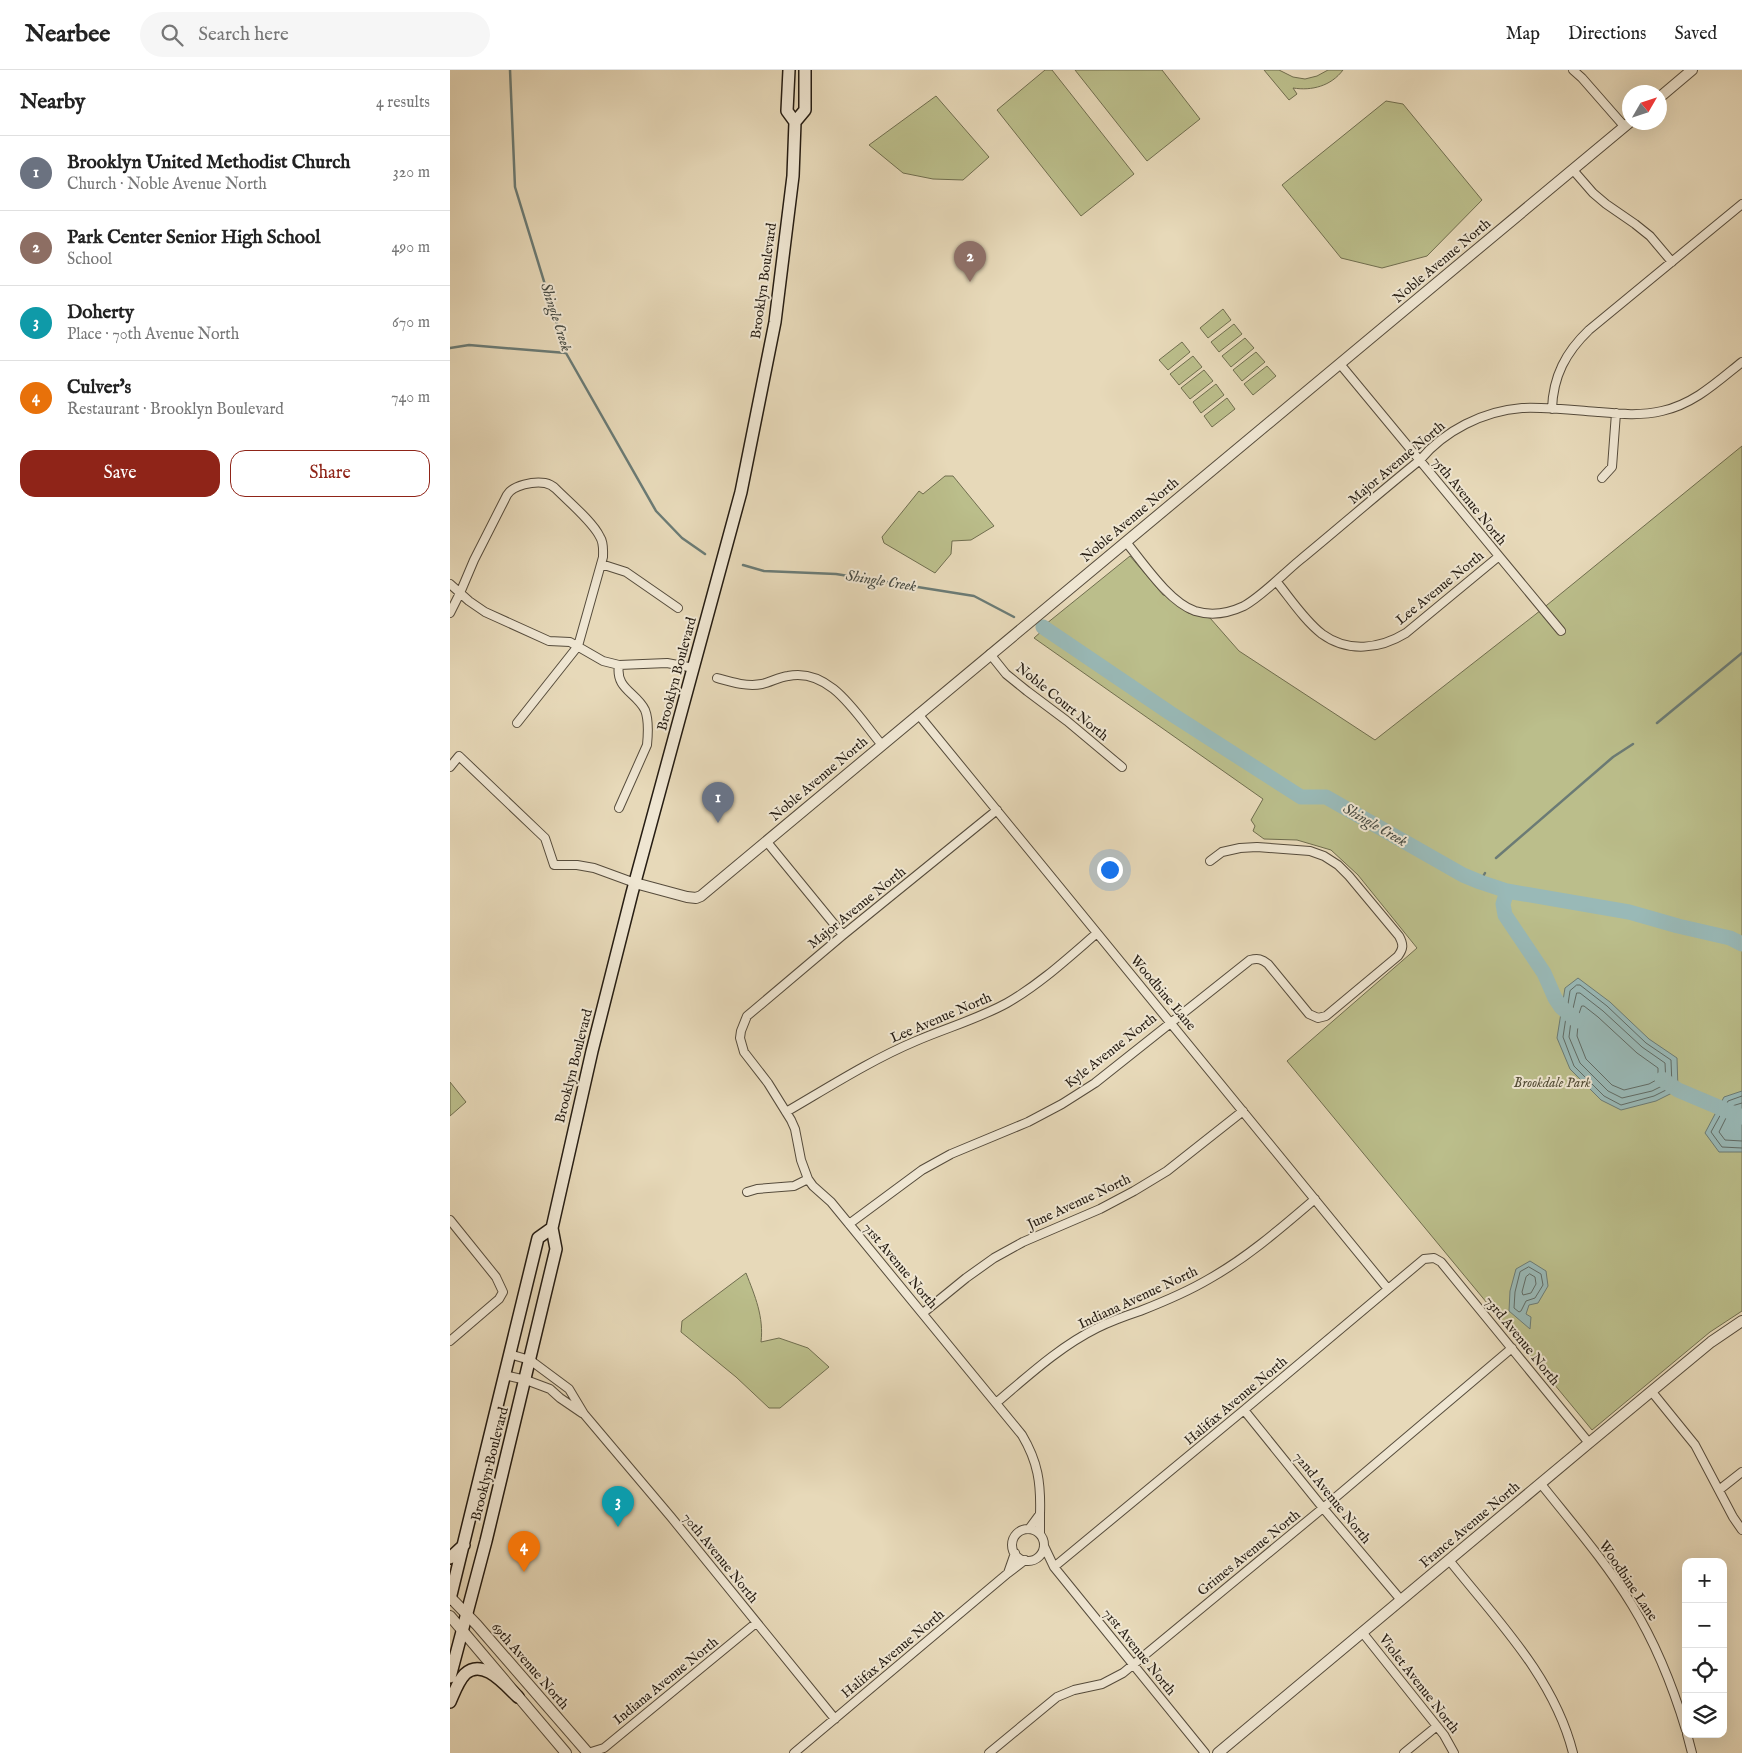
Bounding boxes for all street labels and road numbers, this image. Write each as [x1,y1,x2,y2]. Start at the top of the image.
street label: Noble Avenue North [1389,214,1495,307]
street label: Brooklyn Boulevard [747,221,781,340]
street label: Major Avenue North [1345,417,1449,509]
street label: 75th Avenue North [1428,453,1511,550]
street label: Noble Avenue North [1077,473,1183,566]
street label: Lee Avenue North [1392,547,1488,629]
street label: Brooklyn Boulevard [653,615,701,733]
street label: Noble Court North [1012,659,1113,745]
street label: Noble Avenue North [766,732,872,825]
street label: Major Avenue North [804,863,910,953]
street label: Woodbine Lane [1126,952,1200,1035]
street label: Lee Avenue North [888,988,995,1047]
street label: Brooklyn Boulevard [551,1007,597,1125]
street label: Kyle Avenue North [1061,1009,1161,1092]
street label: June Avenue North [1023,1170,1134,1235]
street label: 71st Avenue North [859,1219,942,1313]
street label: Indiana Avenue North [1075,1262,1201,1334]
street label: 73rd Avenue North [1480,1293,1564,1390]
street label: Halifax Avenue North [1181,1352,1292,1449]
street label: Brooklyn Boulevard [467,1405,513,1523]
street label: 72nd Avenue North [1289,1448,1375,1548]
street label: France Avenue North [1416,1477,1524,1572]
street label: Grimes Avenue North [1194,1505,1305,1600]
street label: 70th Avenue North [678,1509,762,1607]
street label: Woodbine Lane [1594,1537,1662,1625]
street label: Halifax Avenue North [838,1605,949,1702]
street label: 71st Avenue North [1098,1605,1180,1700]
street label: 69th Avenue North [487,1619,573,1714]
street label: Violet Avenue North [1374,1630,1464,1738]
street label: Indiana Avenue North [610,1633,723,1729]

